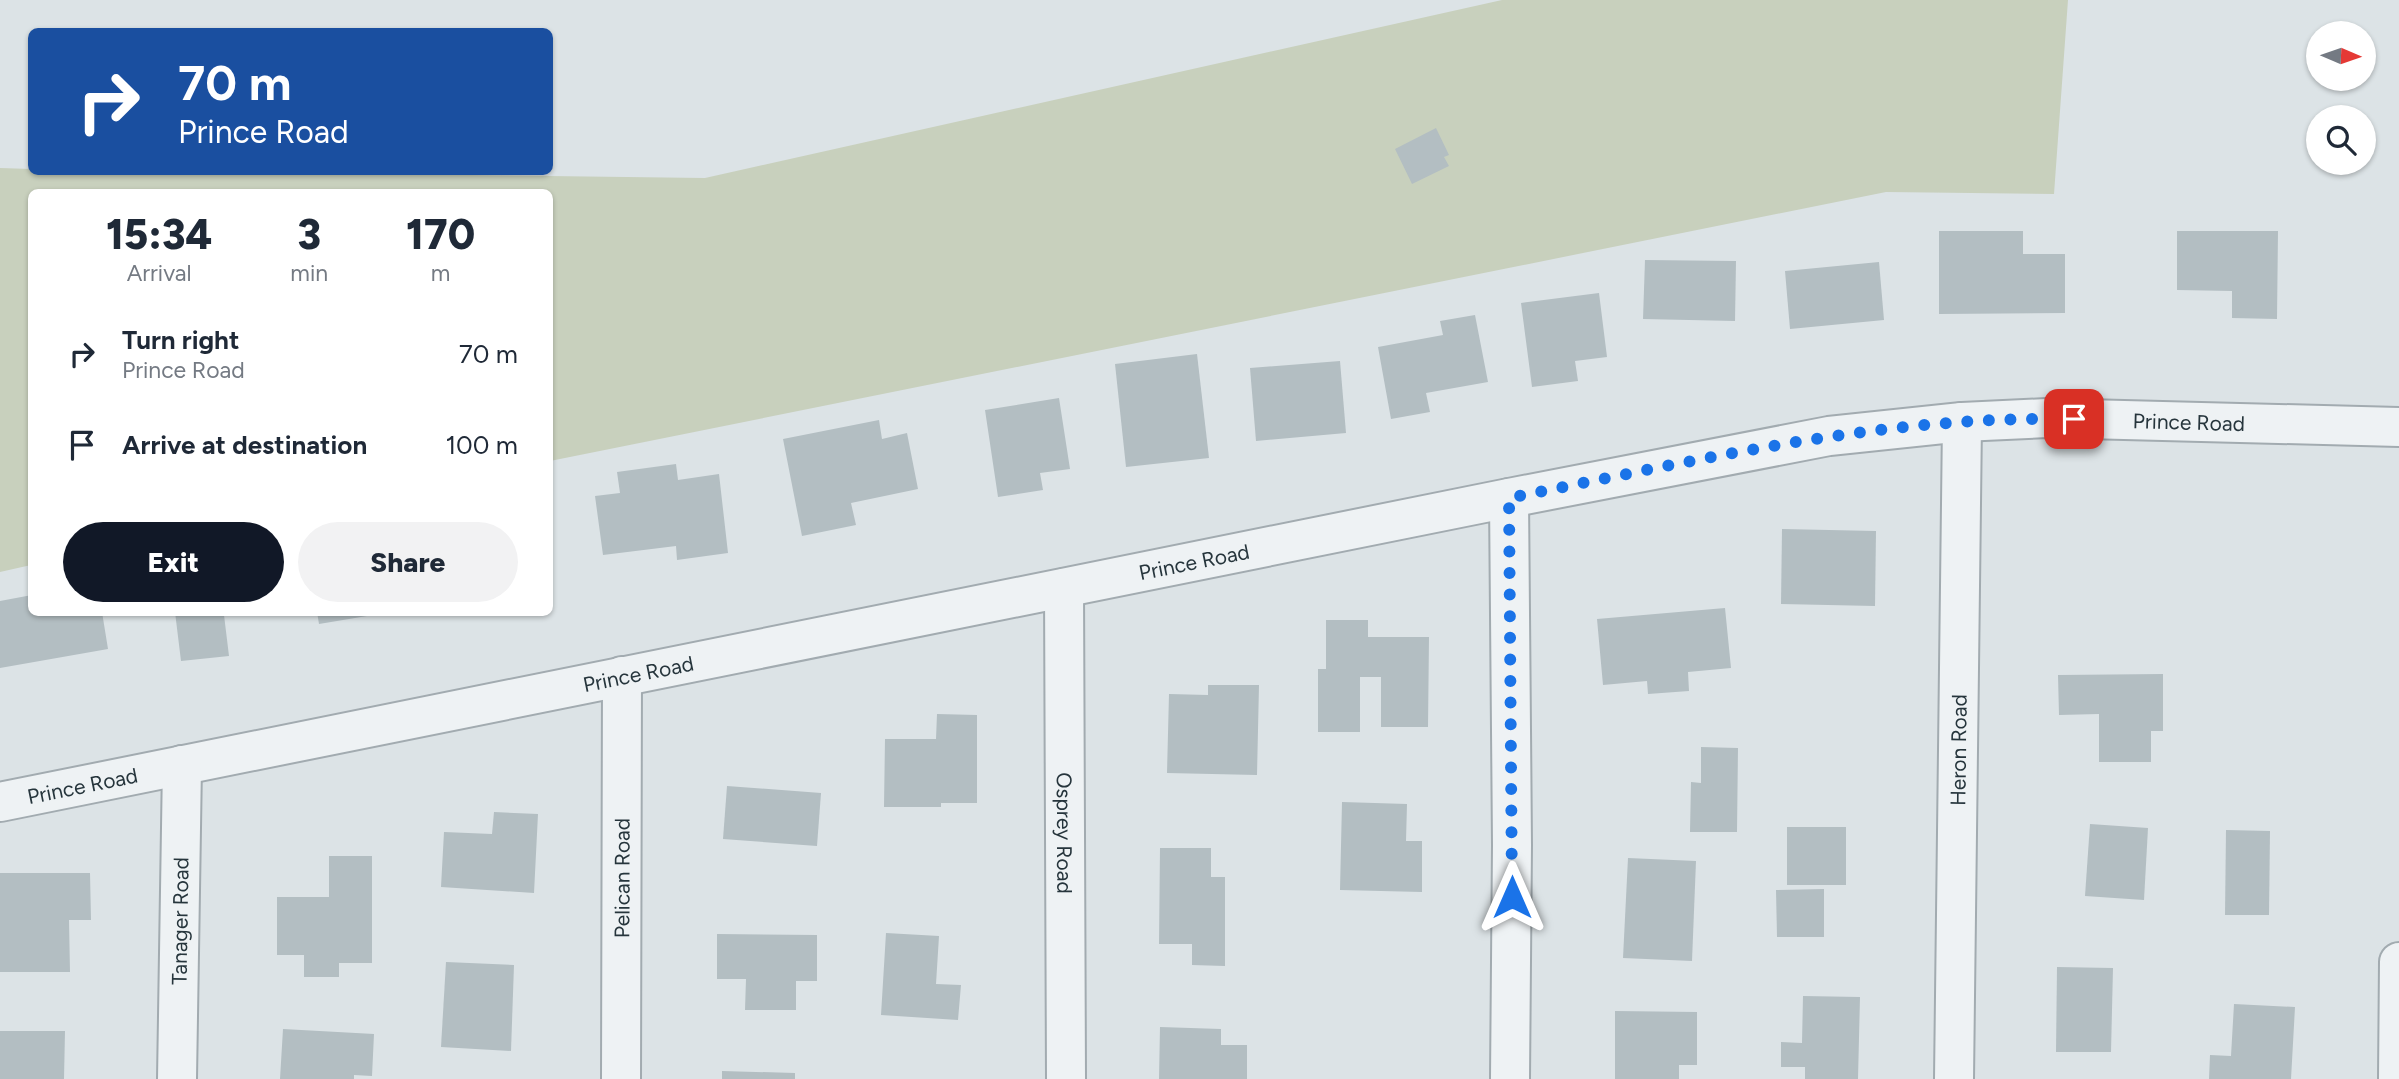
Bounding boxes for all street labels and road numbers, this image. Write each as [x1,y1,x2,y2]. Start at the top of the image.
street label: Prince Road [2132,408,2245,436]
street label: Prince Road [1137,538,1251,585]
street label: Prince Road [581,650,696,697]
street label: Heron Road [1945,694,1971,806]
street label: Prince Road [25,762,140,809]
street label: Osprey Road [1052,772,1078,894]
street label: Pelican Road [609,818,634,938]
street label: Tanager Road [166,857,193,985]

